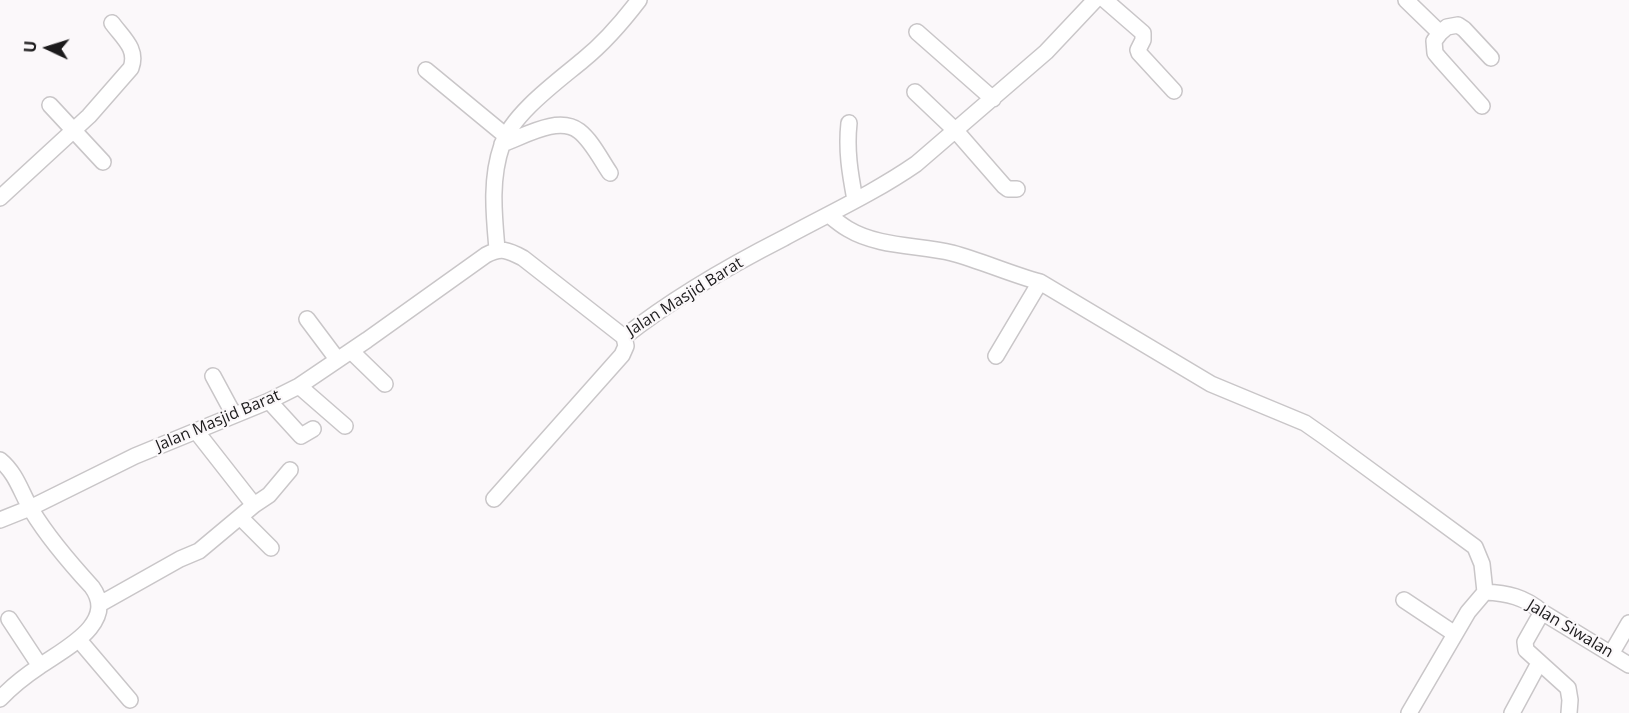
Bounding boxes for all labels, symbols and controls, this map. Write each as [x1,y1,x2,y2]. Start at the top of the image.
north arrow [18,18,78,78]
text: U [19,40,41,54]
street label: Jalan Masjid Barat [623,254,747,340]
street label: Jalan Masjid Barat [153,386,283,456]
street label: Jalan Siwalan [1524,596,1616,662]

